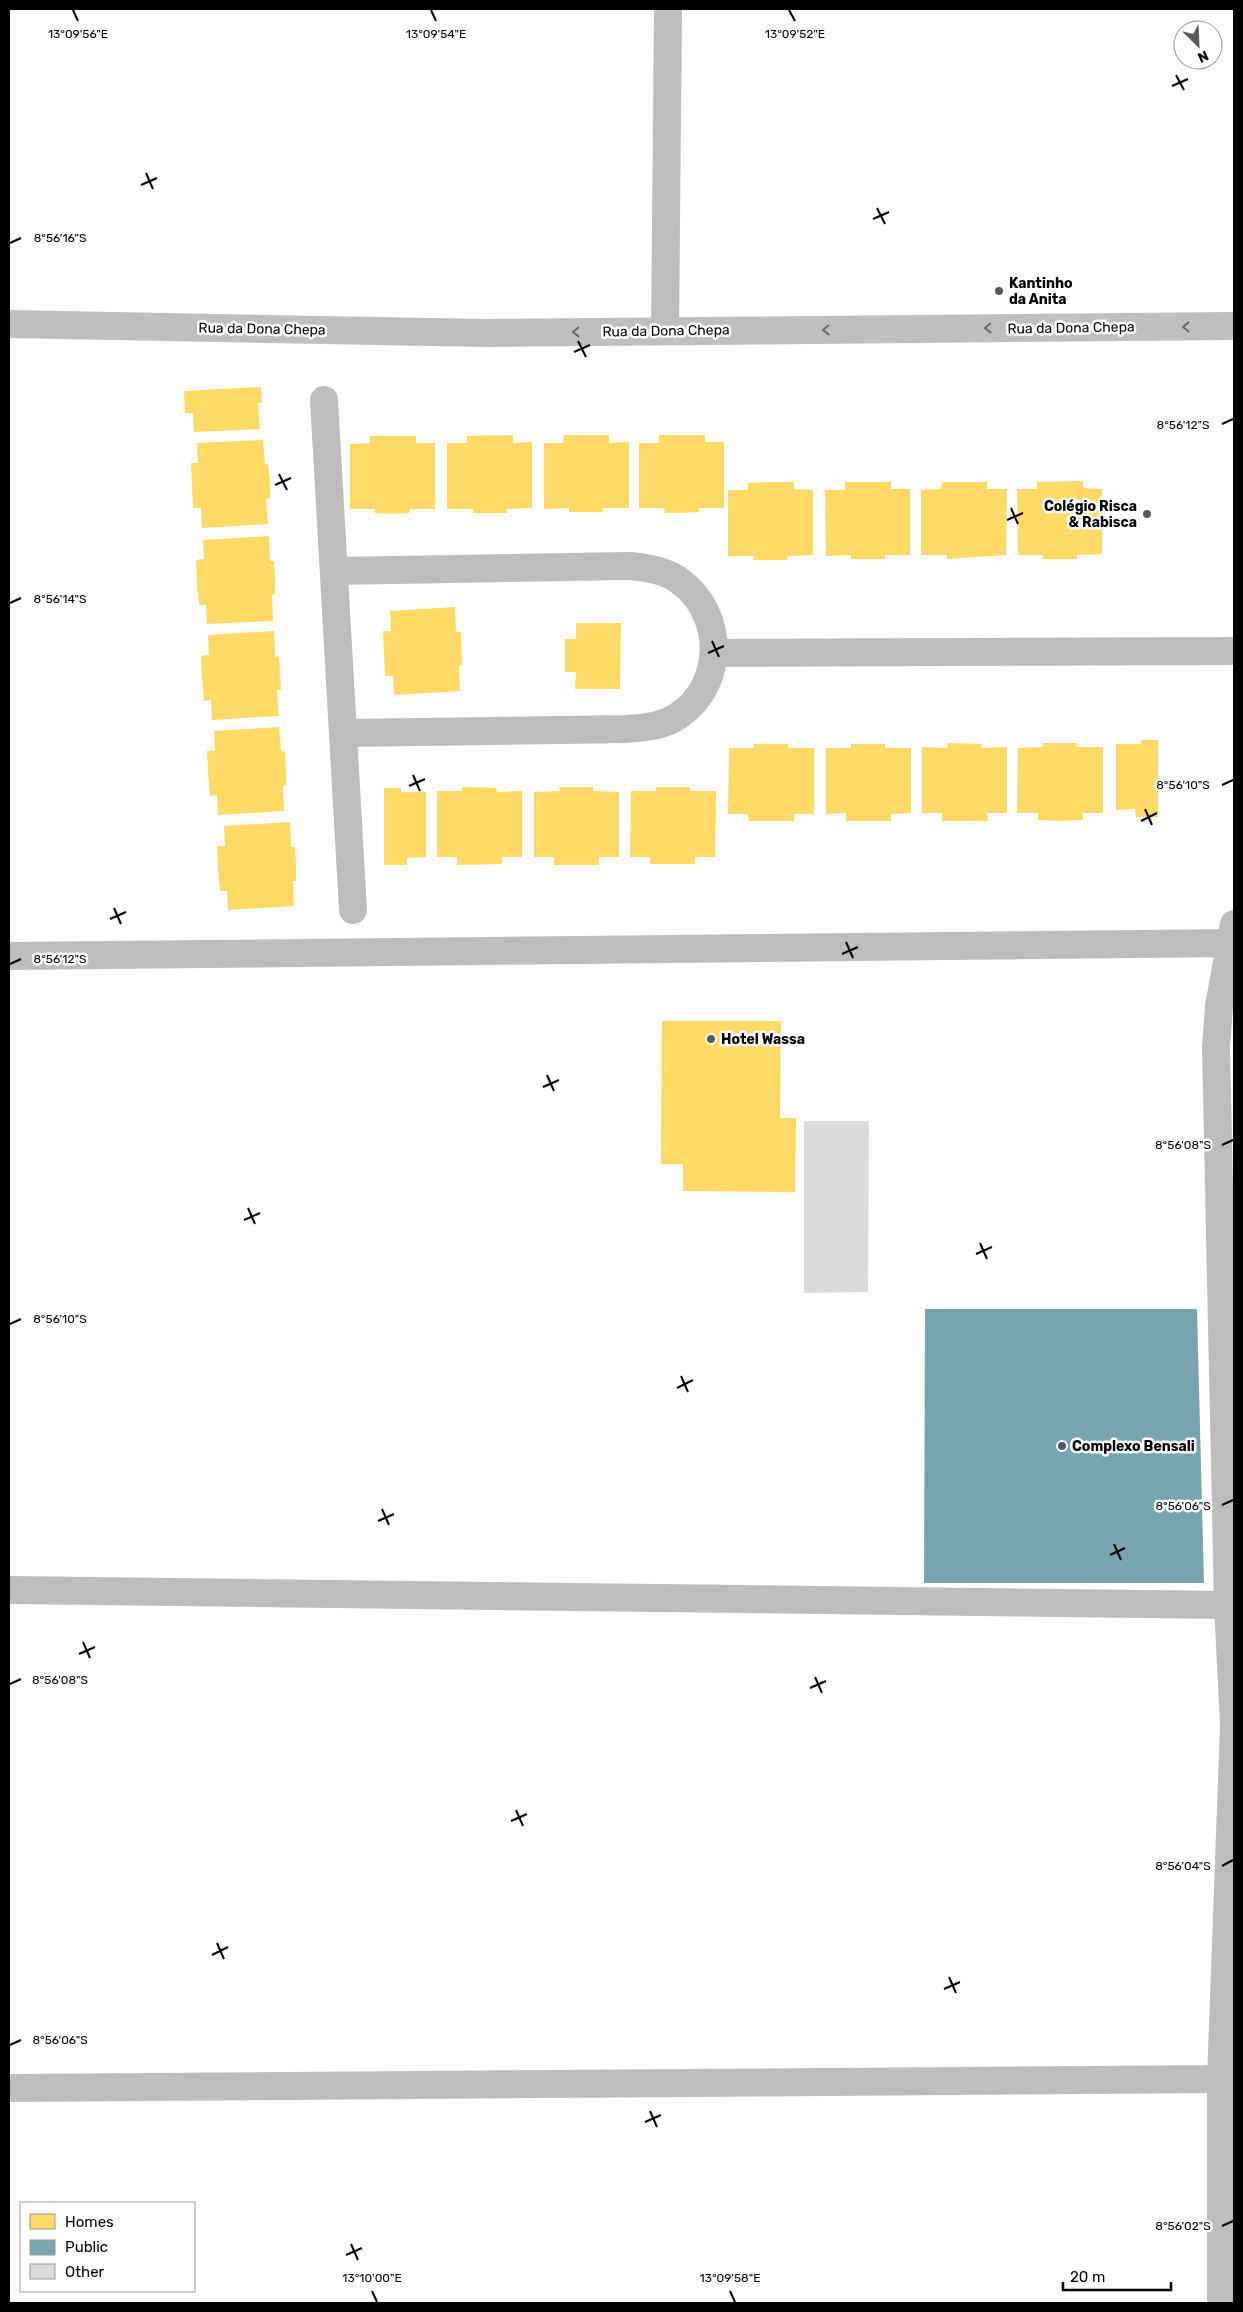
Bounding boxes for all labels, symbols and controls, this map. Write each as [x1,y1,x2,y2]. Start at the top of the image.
north arrow [1173,20,1223,70]
text: 13°09'56"E [48,27,108,41]
text: 13°09'54"E [406,27,466,41]
text: 13°09'52"E [765,27,825,41]
text: N [1195,47,1211,66]
text: 8°56'16"S [34,231,86,245]
place label: Kantinho da Anita [1009,275,1073,308]
marker: Kantinho da Anita [993,285,1005,297]
street label: Rua da Dona Chepa [1007,318,1135,338]
street label: Rua da Dona Chepa [198,319,326,339]
street label: Rua da Dona Chepa [602,321,730,341]
one-way arrow [1181,322,1189,332]
one-way arrow [984,323,992,333]
one-way arrow [821,325,829,335]
one-way arrow [571,327,579,337]
text: 8°56'12"S [1157,418,1209,432]
place label: Colégio Risca & Rabisca [1044,498,1137,531]
marker: Colégio Risca & Rabisca [1141,508,1153,520]
text: 8°56'14"S [33,592,87,606]
text: 8°56'10"S [1156,778,1210,792]
text: 8°56'12"S [34,952,86,966]
place label: Hotel Wassa [721,1031,805,1048]
marker: Hotel Wassa [705,1033,717,1045]
text: 8°56'08"S [1155,1138,1211,1152]
text: 8°56'10"S [33,1312,87,1326]
place label: Complexo Bensali [1072,1438,1195,1455]
marker: Complexo Bensali [1056,1440,1068,1452]
text: 8°56'06"S [1155,1499,1211,1513]
text: 8°56'08"S [32,1673,88,1687]
text: 8°56'04"S [1155,1859,1211,1873]
text: 8°56'06"S [32,2033,88,2047]
legend [20,2202,195,2292]
text: Homes [65,2213,114,2231]
text: 8°56'02"S [1155,2219,1211,2233]
text: Public [65,2238,108,2256]
scale bar [1063,2260,1170,2292]
text: Other [65,2263,105,2281]
text: 20 m [1070,2268,1105,2286]
text: 13°10'00"E [342,2271,402,2285]
text: 13°09'58"E [700,2271,760,2285]

